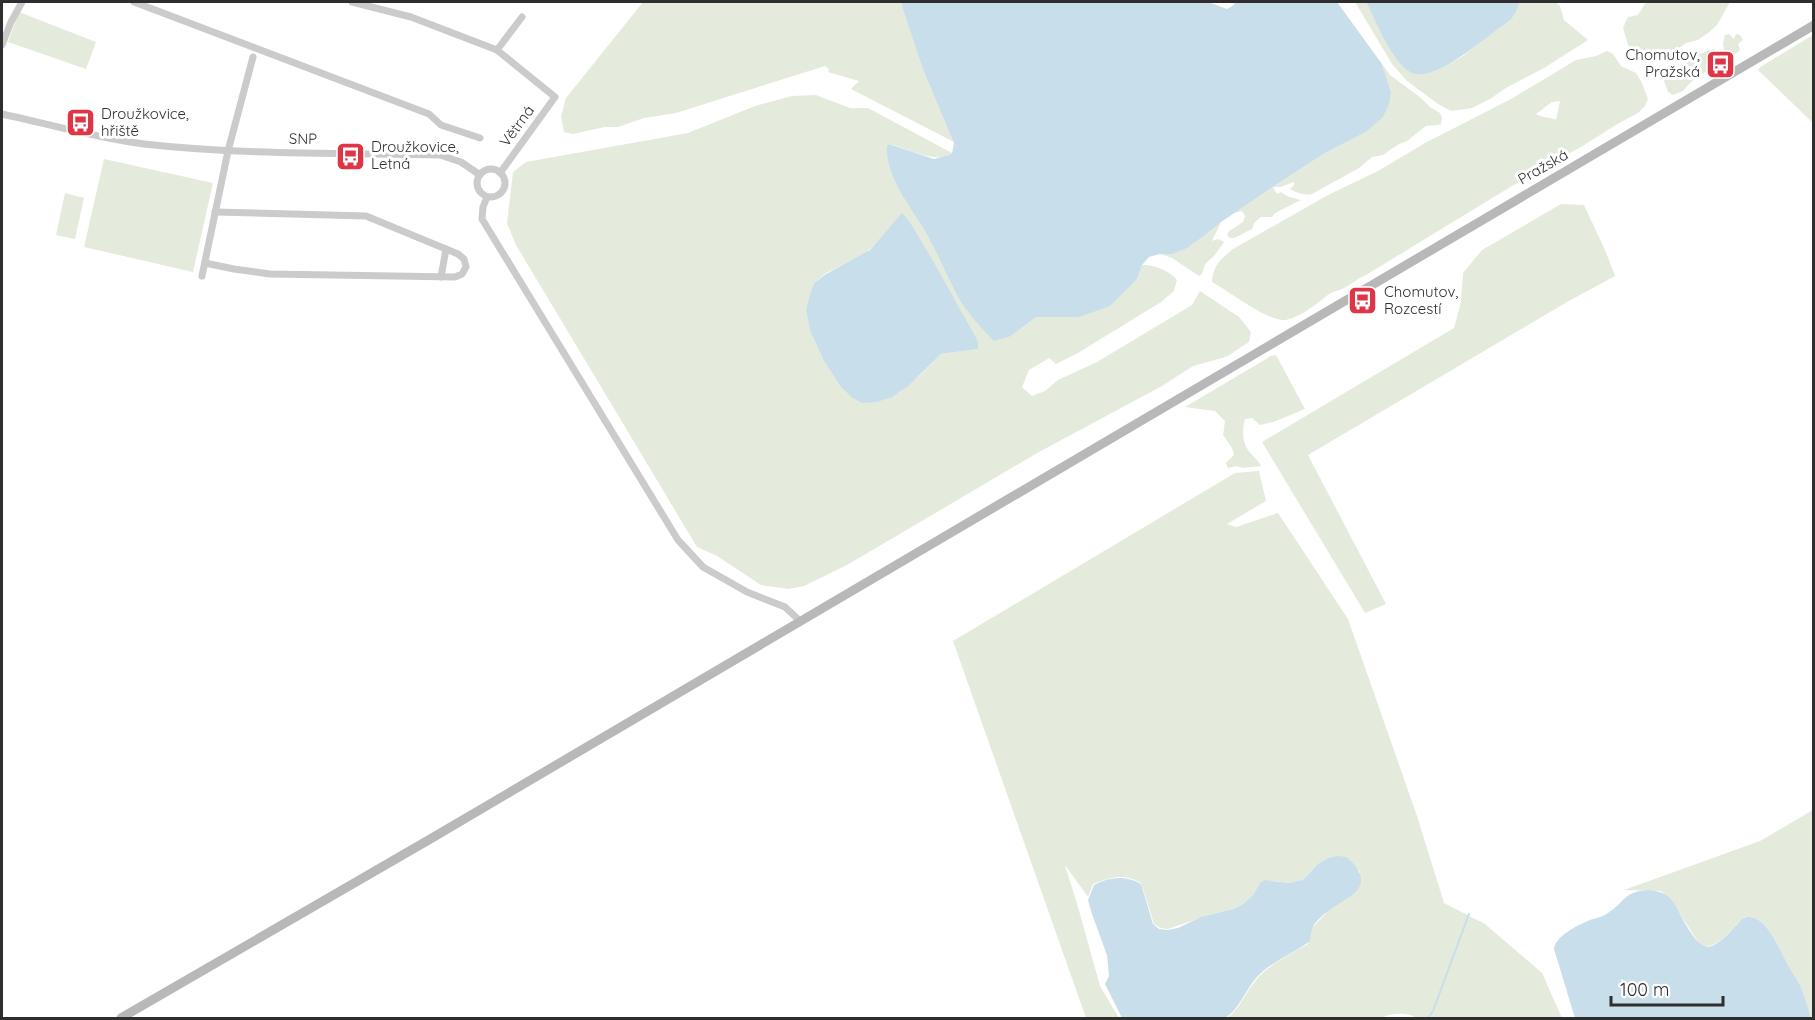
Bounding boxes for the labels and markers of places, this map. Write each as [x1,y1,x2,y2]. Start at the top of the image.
place label: Chomutov, Pražská [1626,45,1700,81]
bus stop icon: Chomutov, Pražská [1705,48,1737,80]
place label: Droužkovice, hřiště [101,104,189,140]
bus stop icon: Droužkovice, hřiště [64,107,96,139]
place label: Droužkovice, Letná [371,137,459,173]
bus stop icon: Droužkovice, Letná [334,140,366,172]
place label: Chomutov, Rozcestí [1384,282,1459,318]
bus stop icon: Chomutov, Rozcestí [1347,285,1379,317]

